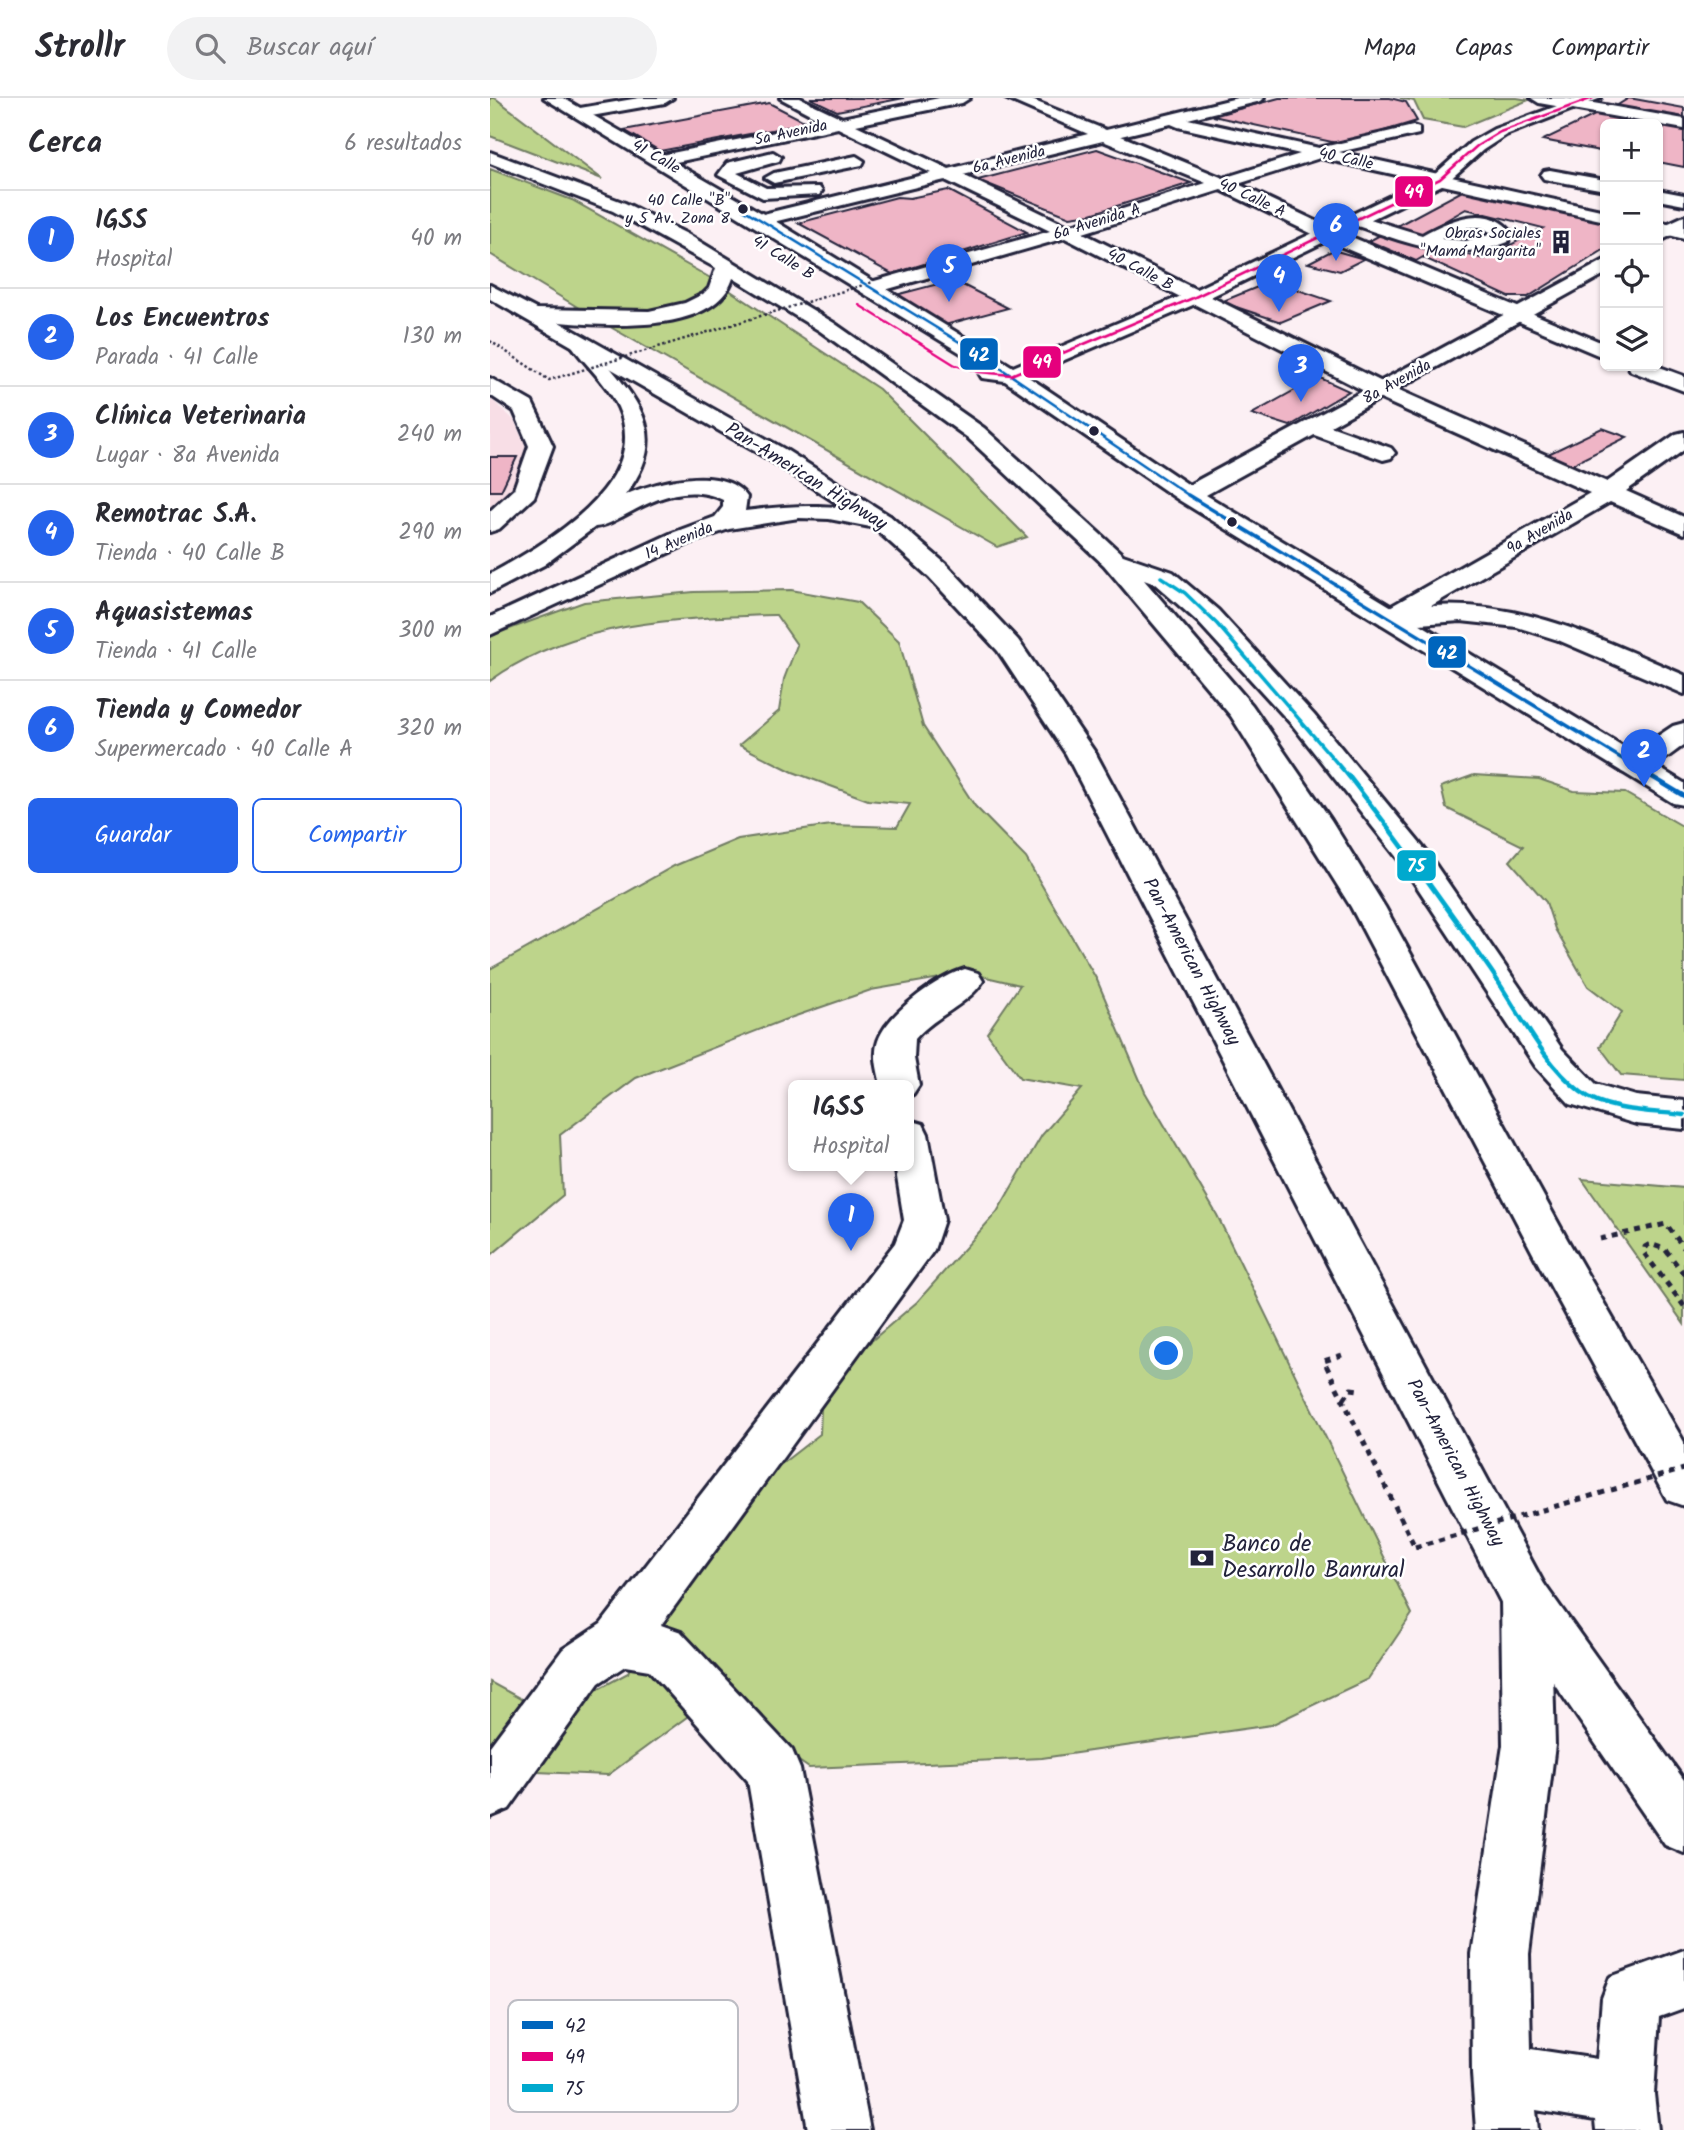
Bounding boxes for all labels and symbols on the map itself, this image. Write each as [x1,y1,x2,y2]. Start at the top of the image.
street label: 5a Avenida [752,113,830,153]
street label: 41 Calle [627,133,685,181]
street label: 6a Avenida [970,139,1048,181]
street label: 40 Calle [1316,141,1376,177]
street label: 40 Calle A [1214,172,1290,225]
line badge: 49 [1394,175,1434,208]
text: 49 [1404,178,1424,208]
place label: 40 Calle "B" y 5 Av. Zona 8 [624,188,731,231]
street label: 6a Avenida A [1050,197,1144,247]
marker: 40 Calle "B" y 5 Av. Zona 8 [736,202,750,216]
pin: 6 [1313,203,1359,261]
place label: Obras Sociales "Mamá Margarita" [1420,221,1542,264]
building icon: Obras Sociales "Mamá Margarita" [1547,228,1575,256]
street label: 41 Calle B [747,229,819,287]
street label: 40 Calle B [1102,242,1178,298]
pin: 5 [926,244,972,302]
pin: 4 [1256,254,1302,312]
line badge: 42 [959,337,999,371]
text: 42 [968,341,990,371]
pin: 3 [1278,344,1324,402]
line badge: 49 [1022,345,1062,379]
text: 49 [1032,348,1052,378]
street label: 8a Avenida [1358,353,1436,411]
street label: Pan-American Highway [719,415,894,540]
unlabelled marker [1087,424,1101,438]
street label: 9a Avenida [1502,503,1578,561]
street label: 14 Avenida [641,515,717,567]
unlabelled marker [1225,515,1239,529]
line badge: 42 [1427,635,1467,669]
text: 42 [1436,639,1458,669]
pin: 2 [1621,729,1667,787]
line badge: 75 [1396,849,1437,882]
text: 75 [1407,852,1427,882]
street label: Pan-American Highway [1134,873,1248,1052]
pin: 1 [828,1193,874,1251]
your location [1149,1336,1183,1370]
street label: Pan-American Highway [1398,1374,1512,1553]
place label: Banco de Desarrollo Banrural [1222,1527,1405,1589]
bank icon: Banco de Desarrollo Banrural [1188,1544,1216,1572]
legend [508,2000,738,2112]
text: 42 [565,2012,587,2042]
text: 49 [565,2043,585,2073]
text: 75 [565,2075,586,2105]

